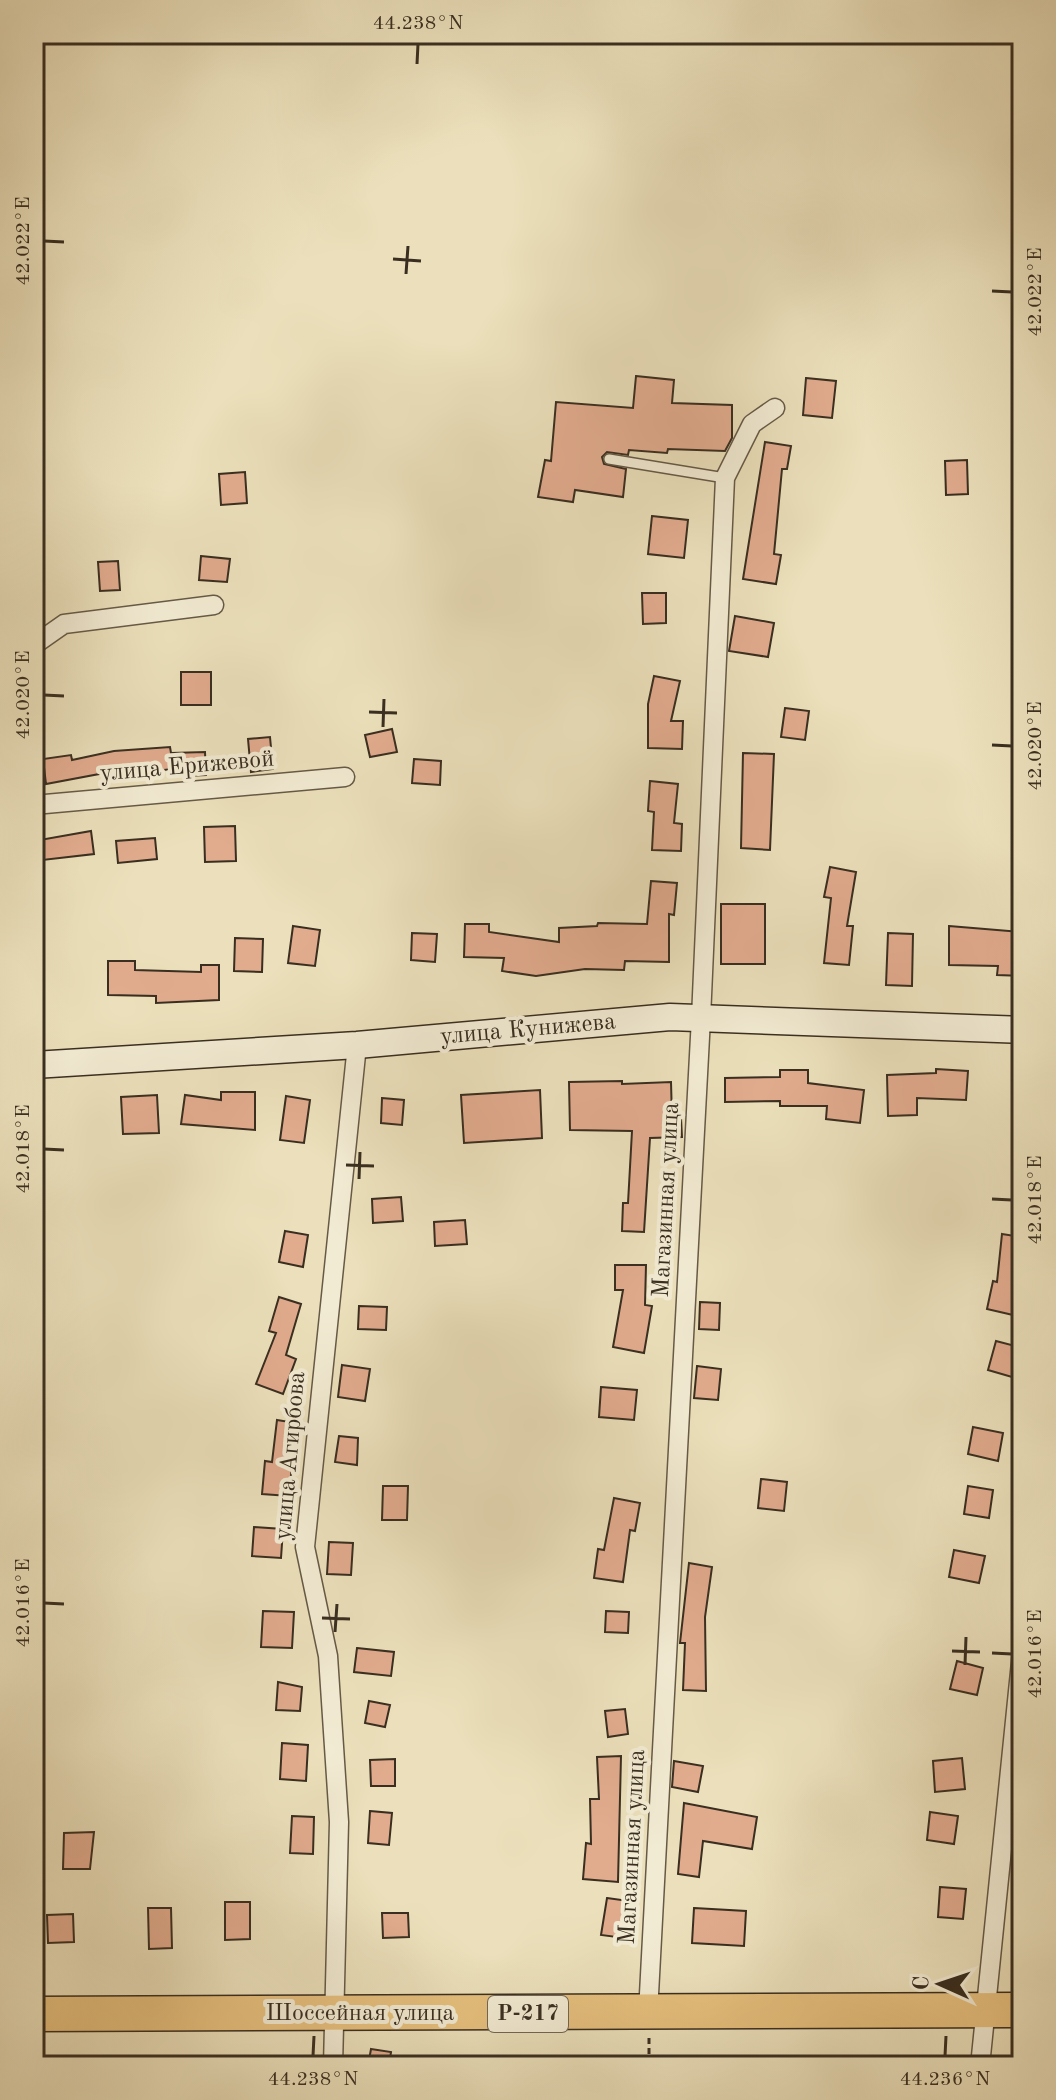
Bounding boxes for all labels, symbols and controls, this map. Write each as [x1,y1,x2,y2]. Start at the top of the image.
text: 44.238°N [373,14,463,34]
text: 42.022°E [14,197,34,286]
text: 42.022°E [1026,248,1046,337]
text: 42.020°E [14,651,34,740]
text: 42.020°E [1026,702,1046,791]
street label: улица Ерижевой [99,747,275,787]
street label: улица Кунижева [439,1010,617,1050]
street label: Магазинная улица [650,1102,684,1298]
text: 42.018°E [14,1105,34,1194]
text: 42.018°E [1026,1156,1046,1245]
street label: улица Агирбова [272,1370,310,1541]
text: 42.016°E [14,1559,34,1648]
text: 42.016°E [1026,1610,1046,1699]
street label: Магазинная улица [616,1749,650,1945]
north arrow [900,1944,980,2024]
text: С [911,1975,933,1991]
road number: Р-217 [488,1996,568,2032]
street label: Шоссейная улица [266,2002,455,2026]
text: 44.238°N [268,2070,358,2090]
text: 44.236°N [900,2070,990,2090]

